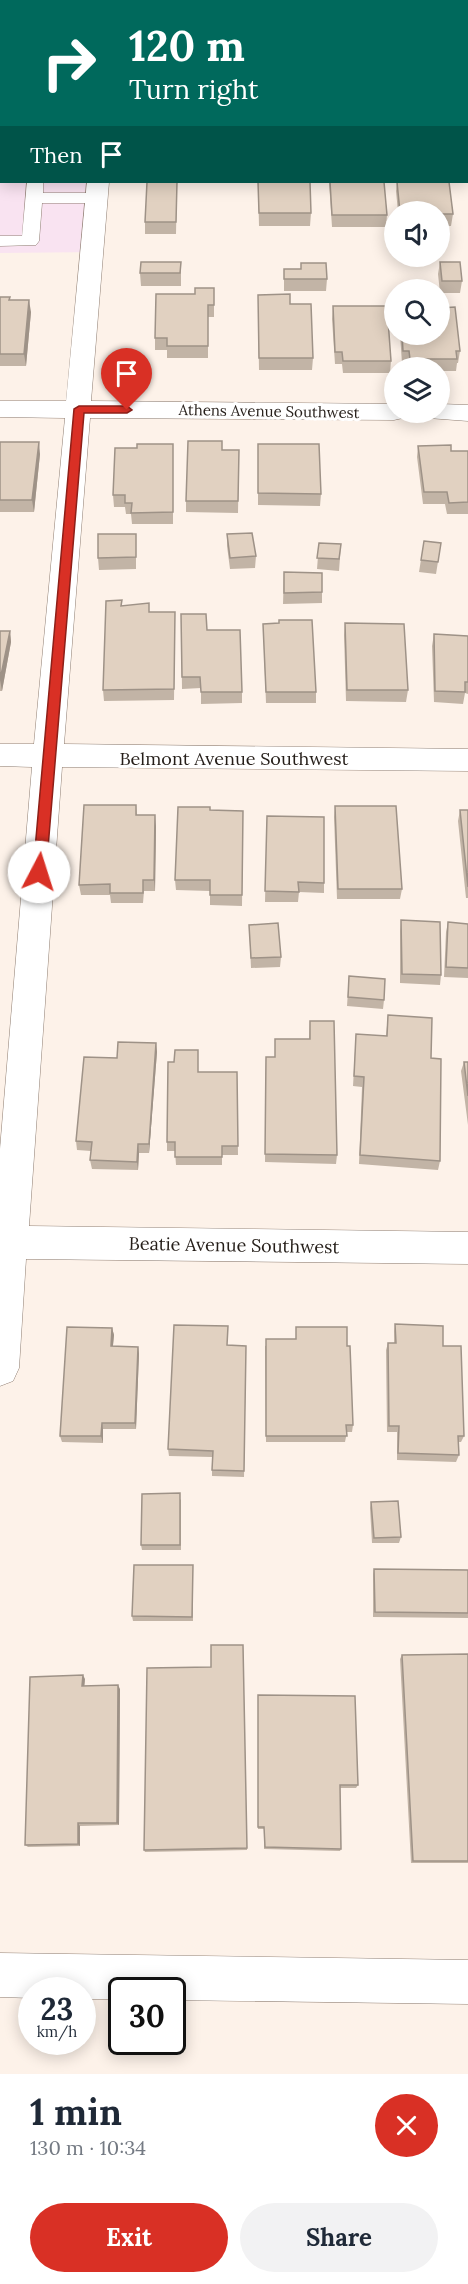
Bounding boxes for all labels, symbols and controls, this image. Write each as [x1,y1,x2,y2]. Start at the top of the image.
text: 120 m [129,19,245,73]
icon: right [30,24,108,102]
text: Turn right [129,72,258,106]
icon: arrive [95,138,128,171]
text: Then [30,141,83,169]
map controls [384,201,450,423]
button: sound [384,201,450,267]
button: search [384,279,450,345]
pin [101,348,152,410]
icon: arrive [110,357,143,390]
button: layers [384,357,450,423]
street label: Athens Avenue Southwest [177,400,360,422]
street label: Belmont Avenue Southwest [119,747,349,770]
position arrow [7,840,71,904]
street label: Beatie Avenue Southwest [128,1232,340,1258]
speed limit sign: 30 [108,1977,186,2055]
text: 23 [41,1990,73,2028]
text: km/h [37,2022,77,2041]
text: 1 min [30,2089,122,2135]
button: close [375,2094,438,2157]
text: 130 m · 10:34 [30,2135,146,2160]
button: Exit [30,2203,228,2272]
button: Share [240,2203,438,2272]

